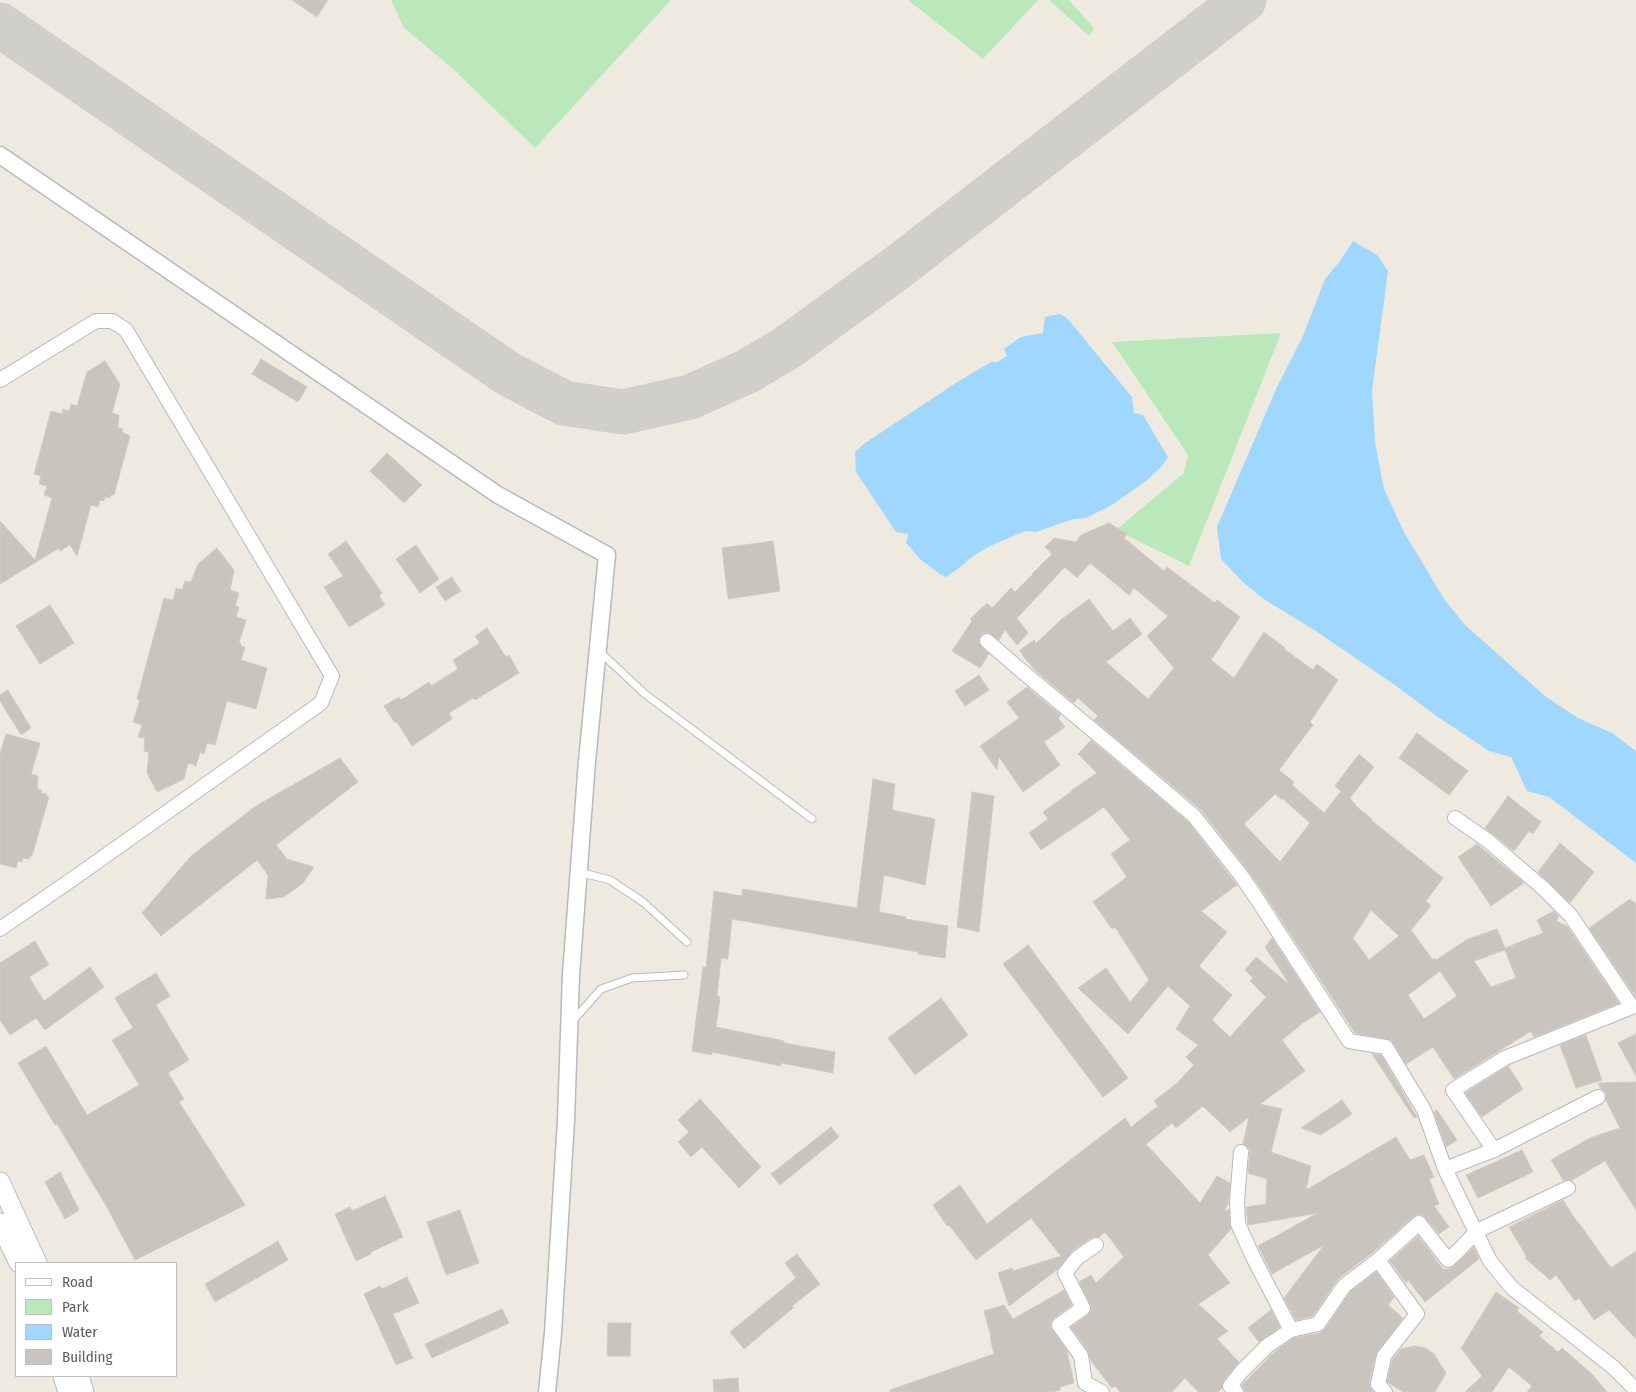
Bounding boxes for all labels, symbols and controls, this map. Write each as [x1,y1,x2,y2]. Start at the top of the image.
legend [15,1262,178,1377]
text: Road [62,1273,93,1291]
text: Park [62,1298,89,1316]
text: Water [62,1323,97,1341]
text: Building [62,1348,113,1366]

